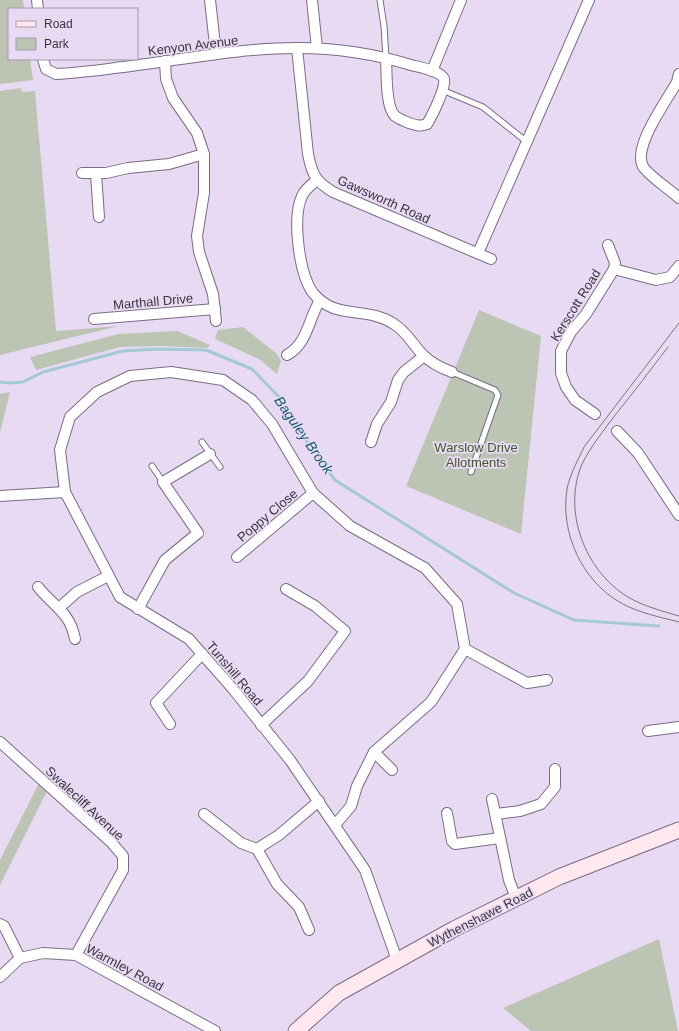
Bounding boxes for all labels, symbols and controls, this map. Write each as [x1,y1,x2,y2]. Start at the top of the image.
legend [8,8,138,60]
text: Road [44,17,73,31]
street label: Kenyon Avenue [147,33,239,58]
text: Park [44,37,70,51]
street label: Gawsworth Road [335,172,432,227]
street label: Kerscott Road [547,266,604,344]
street label: Marthall Drive [112,291,194,312]
water label: Baguley Brook [271,393,337,478]
park label: Warslow Drive Allotments [434,440,518,470]
street label: Poppy Close [234,486,300,545]
street label: Tunshill Road [203,638,266,708]
street label: Swalecliff Avenue [42,763,127,843]
street label: Wythenshawe Road [425,884,535,951]
street label: Warmley Road [84,941,166,994]

